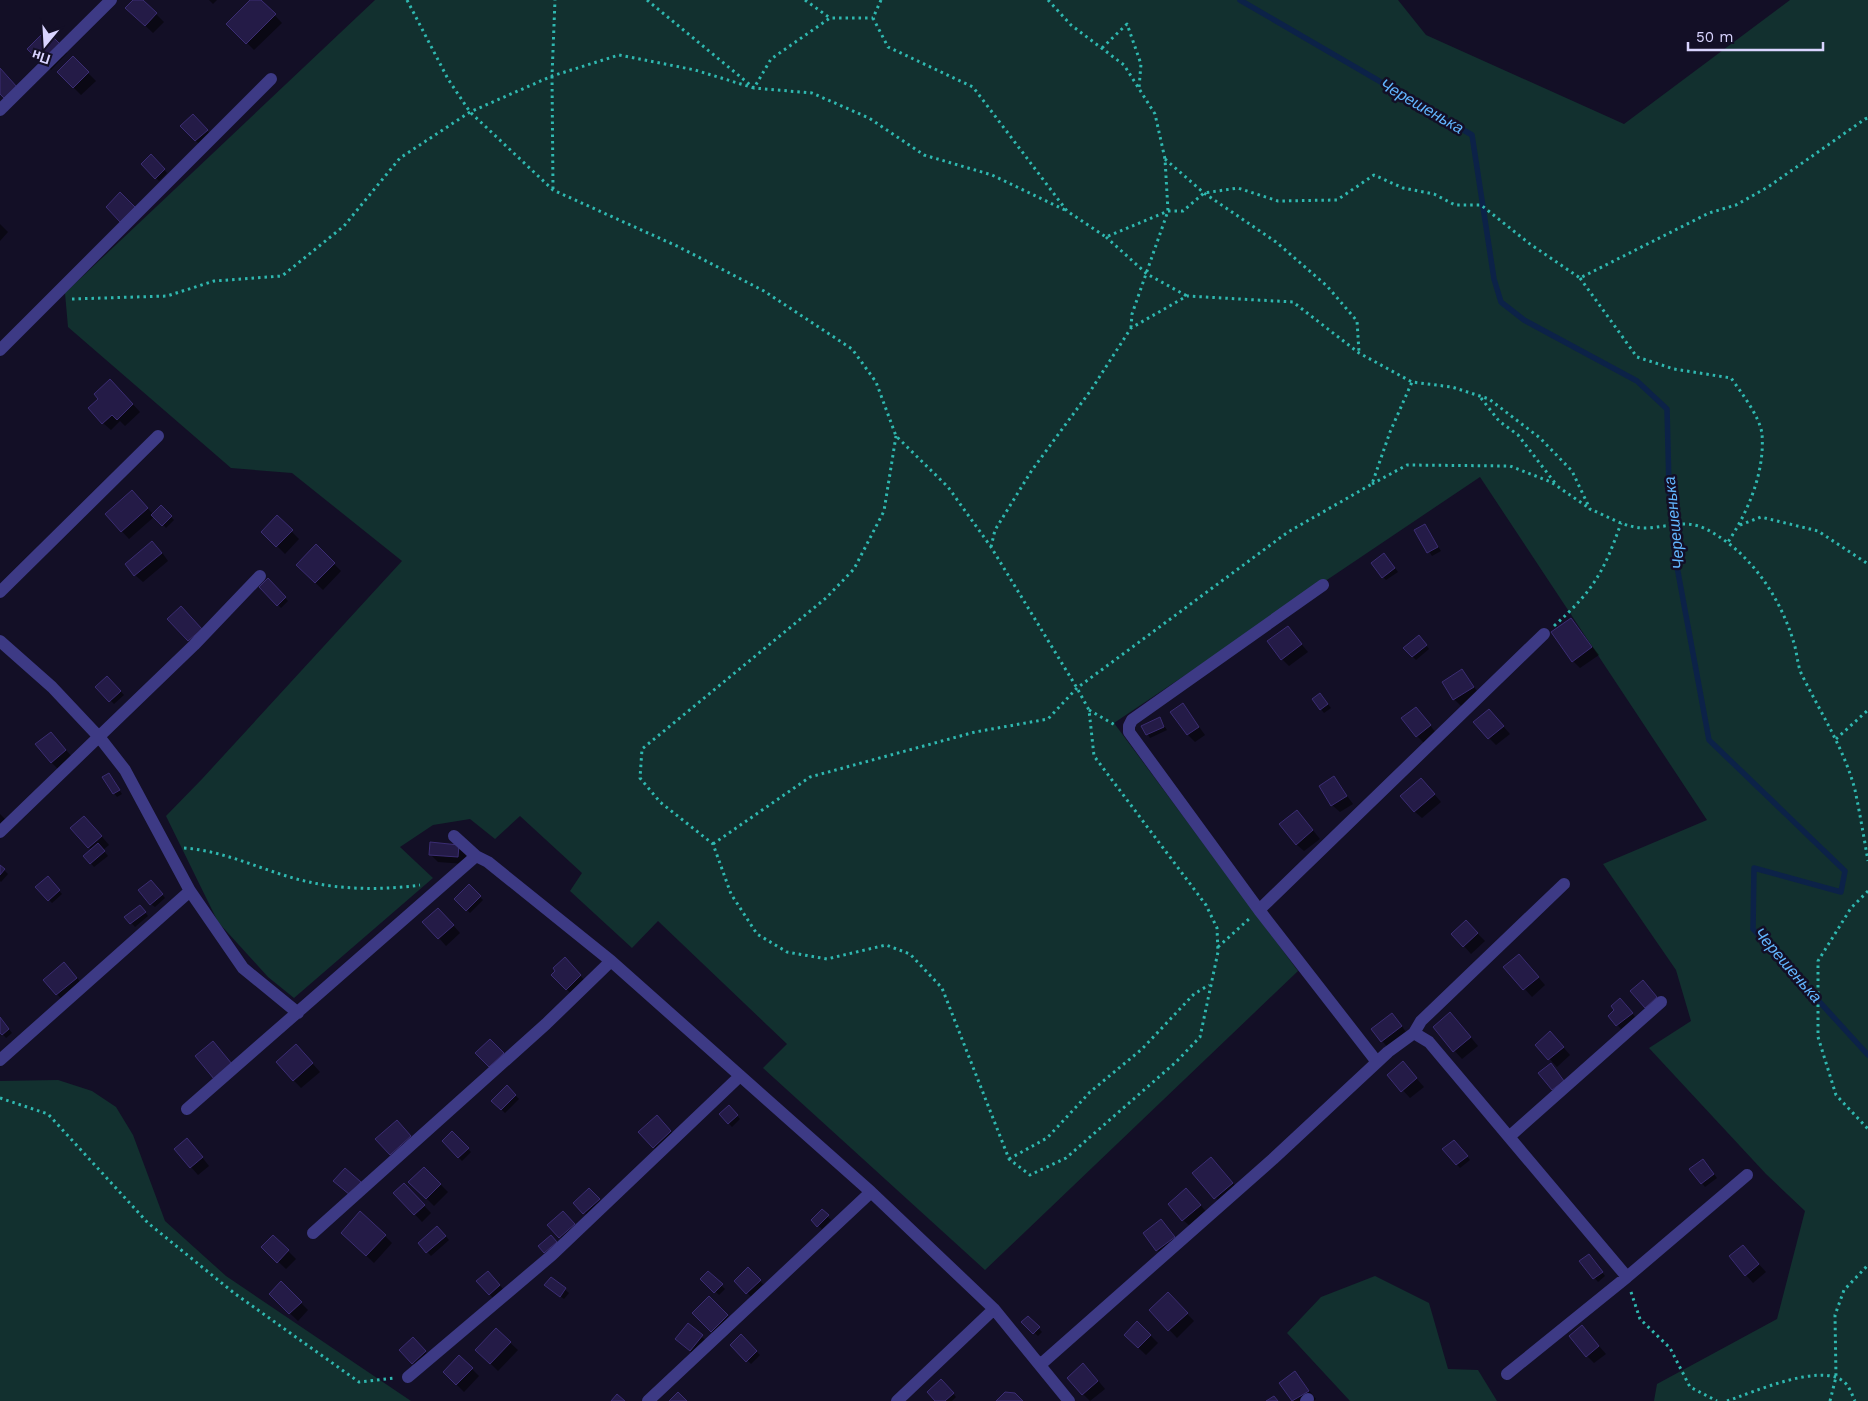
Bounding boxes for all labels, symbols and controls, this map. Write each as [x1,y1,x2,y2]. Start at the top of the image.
north arrow [20,20,70,70]
scale bar [1688,20,1823,52]
text: 50 m [1696,28,1733,46]
text: Пн [30,47,52,68]
water label: Черешенька [1377,74,1467,138]
water label: Черешенька [1660,476,1688,570]
water label: Черешенька [1750,924,1826,1007]

